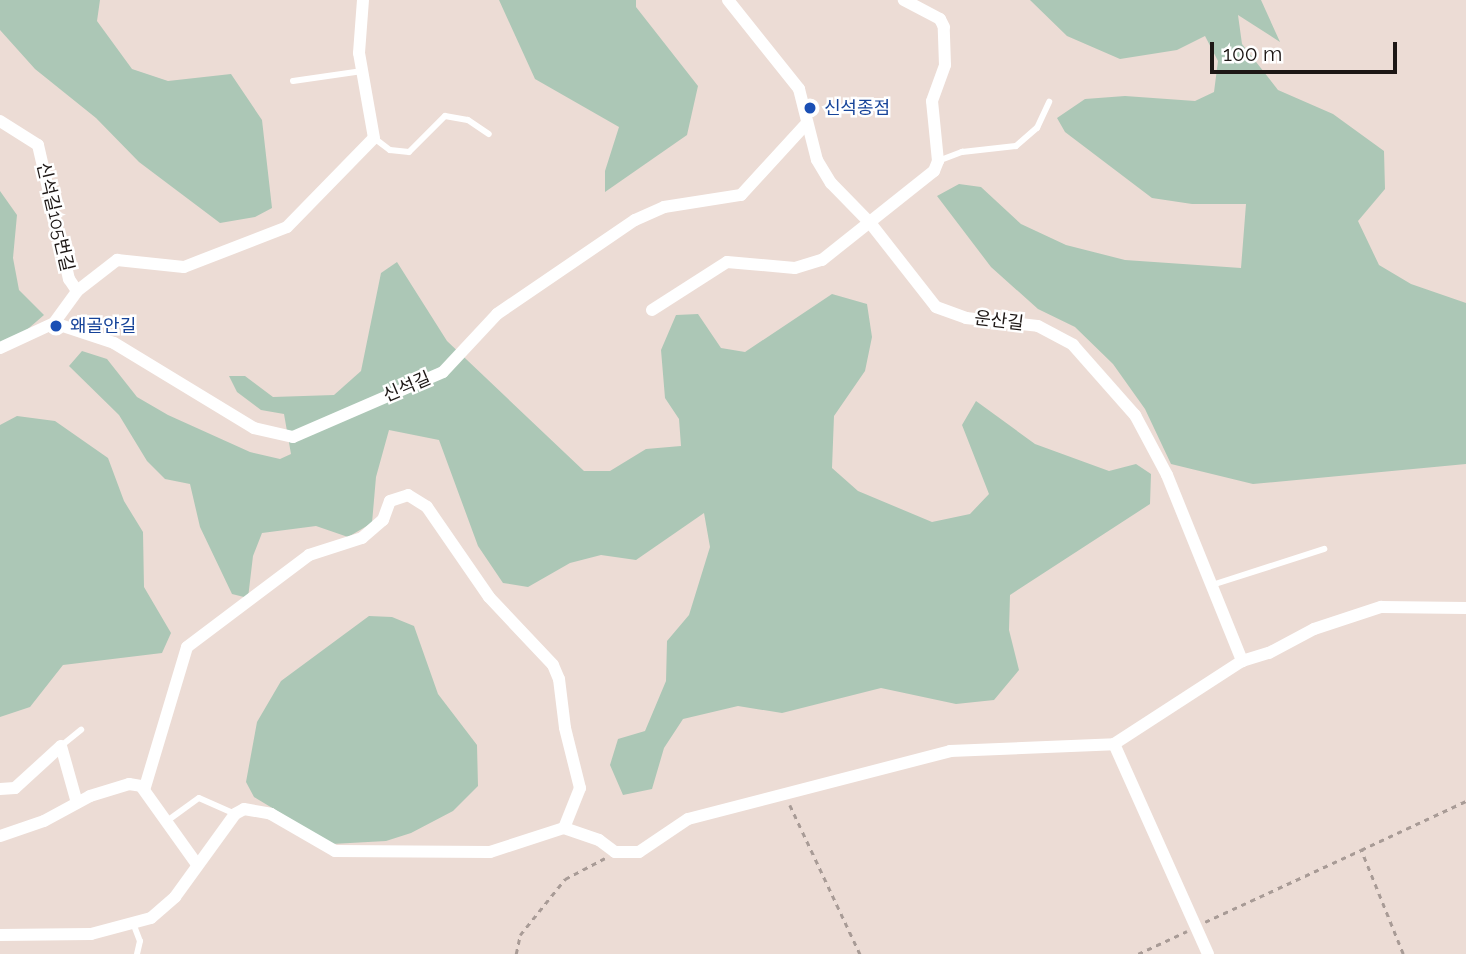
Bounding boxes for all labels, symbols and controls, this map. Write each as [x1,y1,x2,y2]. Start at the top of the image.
scale bar [1214,28,1401,72]
text: 100 m [1223,41,1282,66]
place label: 신석종점 [824,97,890,119]
marker: 신석종점 [802,100,818,116]
street label: 신석길105번길 [32,160,78,274]
street label: 운산길 [973,307,1025,335]
place label: 왜골안길 [70,315,136,337]
marker: 왜골안길 [48,318,64,334]
street label: 신석길 [380,367,434,407]

